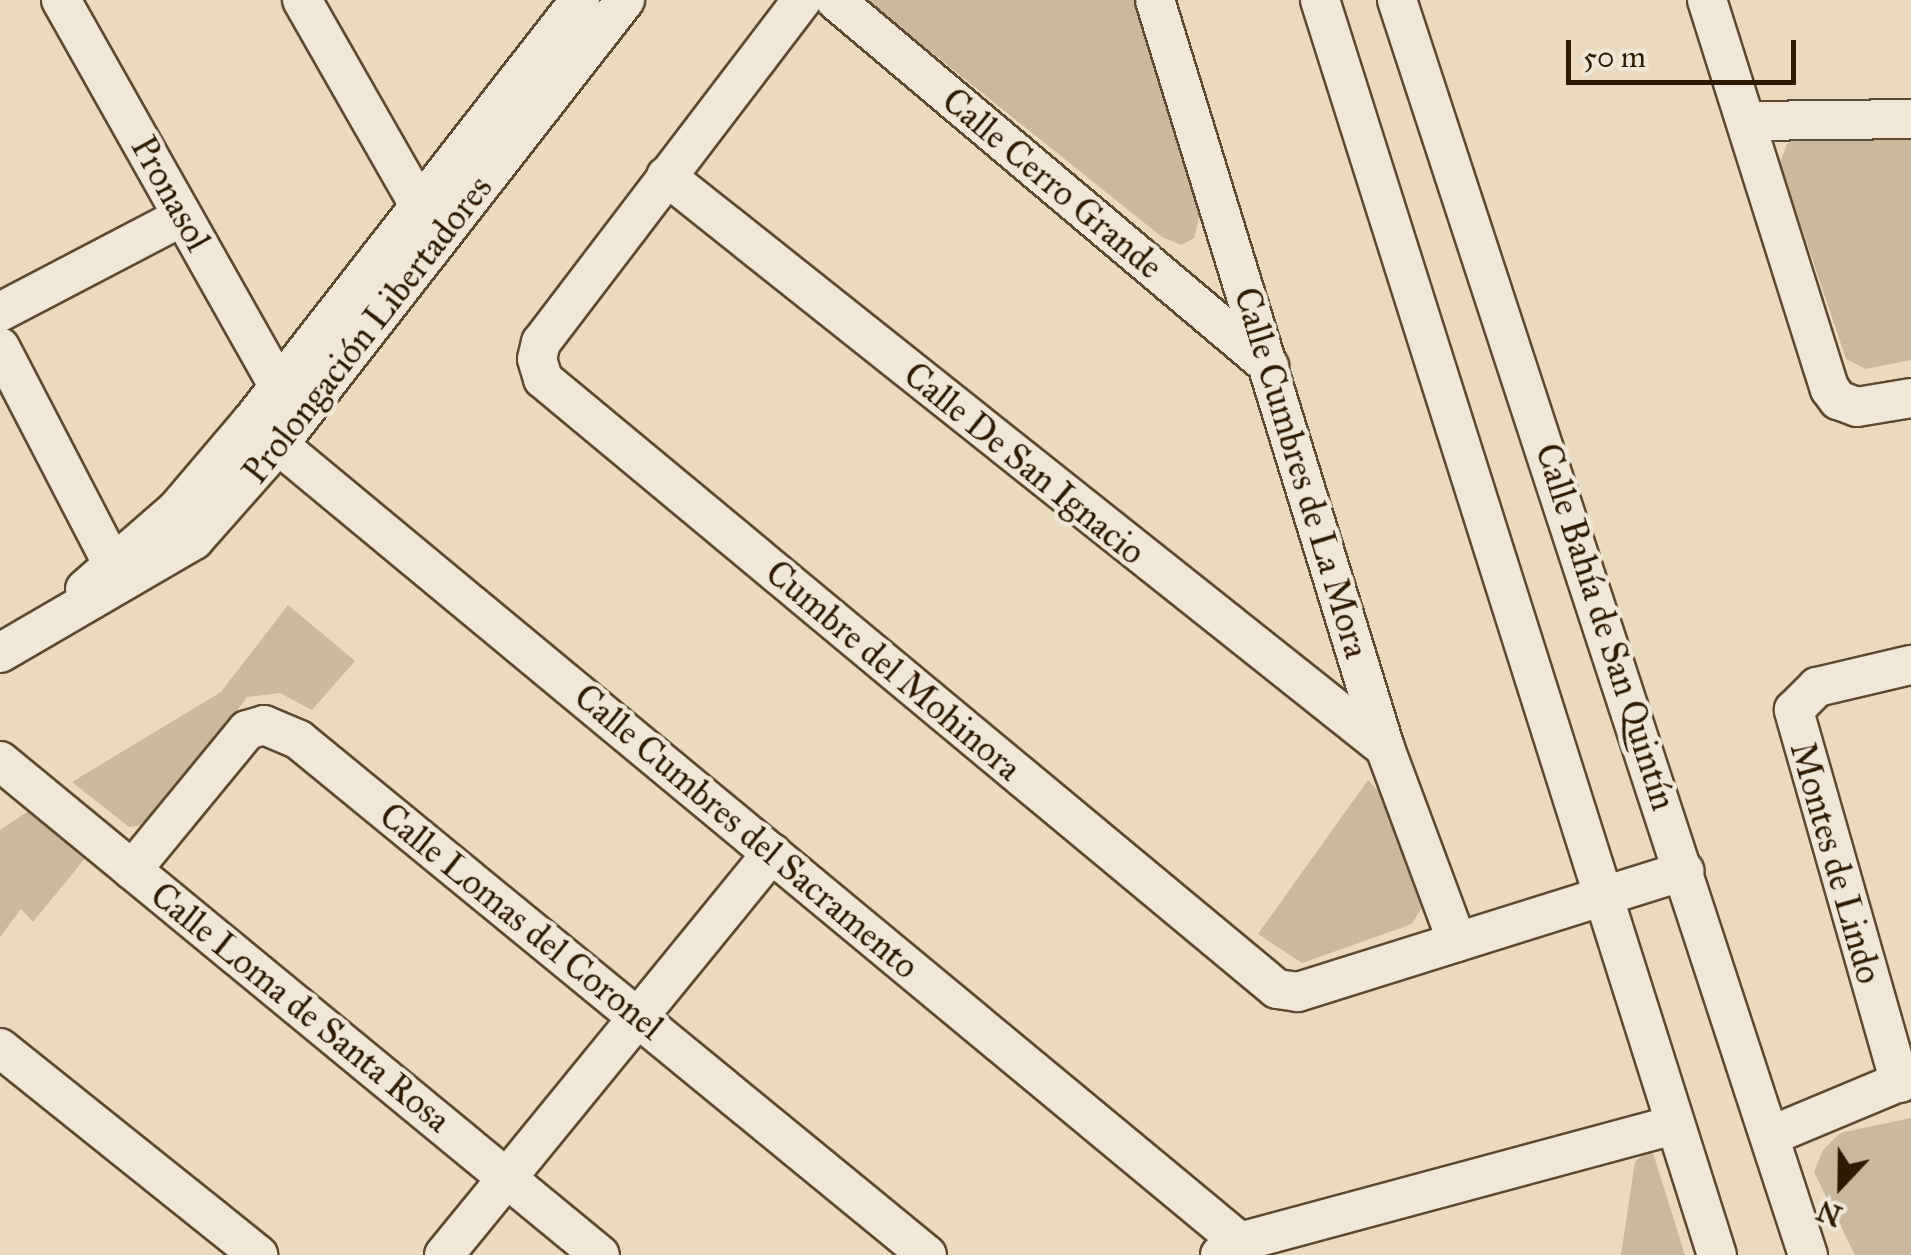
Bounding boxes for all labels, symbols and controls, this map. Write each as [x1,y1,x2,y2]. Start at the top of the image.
scale bar [1571,20,1801,82]
text: 50 m [1583,39,1646,75]
street label: Calle Cerro Grande [934,80,1170,288]
street label: Pronasol [121,129,219,259]
street label: Prolongación Libertadores [235,168,501,492]
street label: Calle Cumbres de La Mora [1225,283,1377,663]
street label: Calle De San Ignacio [895,354,1153,574]
street label: Calle Bahía de San Quintín [1526,439,1684,815]
street label: Cumbre del Mohinora [757,552,1029,790]
street label: Calle Cumbres del Sacramento [566,676,926,988]
street label: Montes de Lindo [1780,737,1890,989]
street label: Calle Lomas del Coronel [371,795,671,1049]
street label: Calle Loma de Santa Rosa [142,874,458,1142]
north arrow [1791,1135,1891,1235]
text: N [1812,1193,1847,1234]

